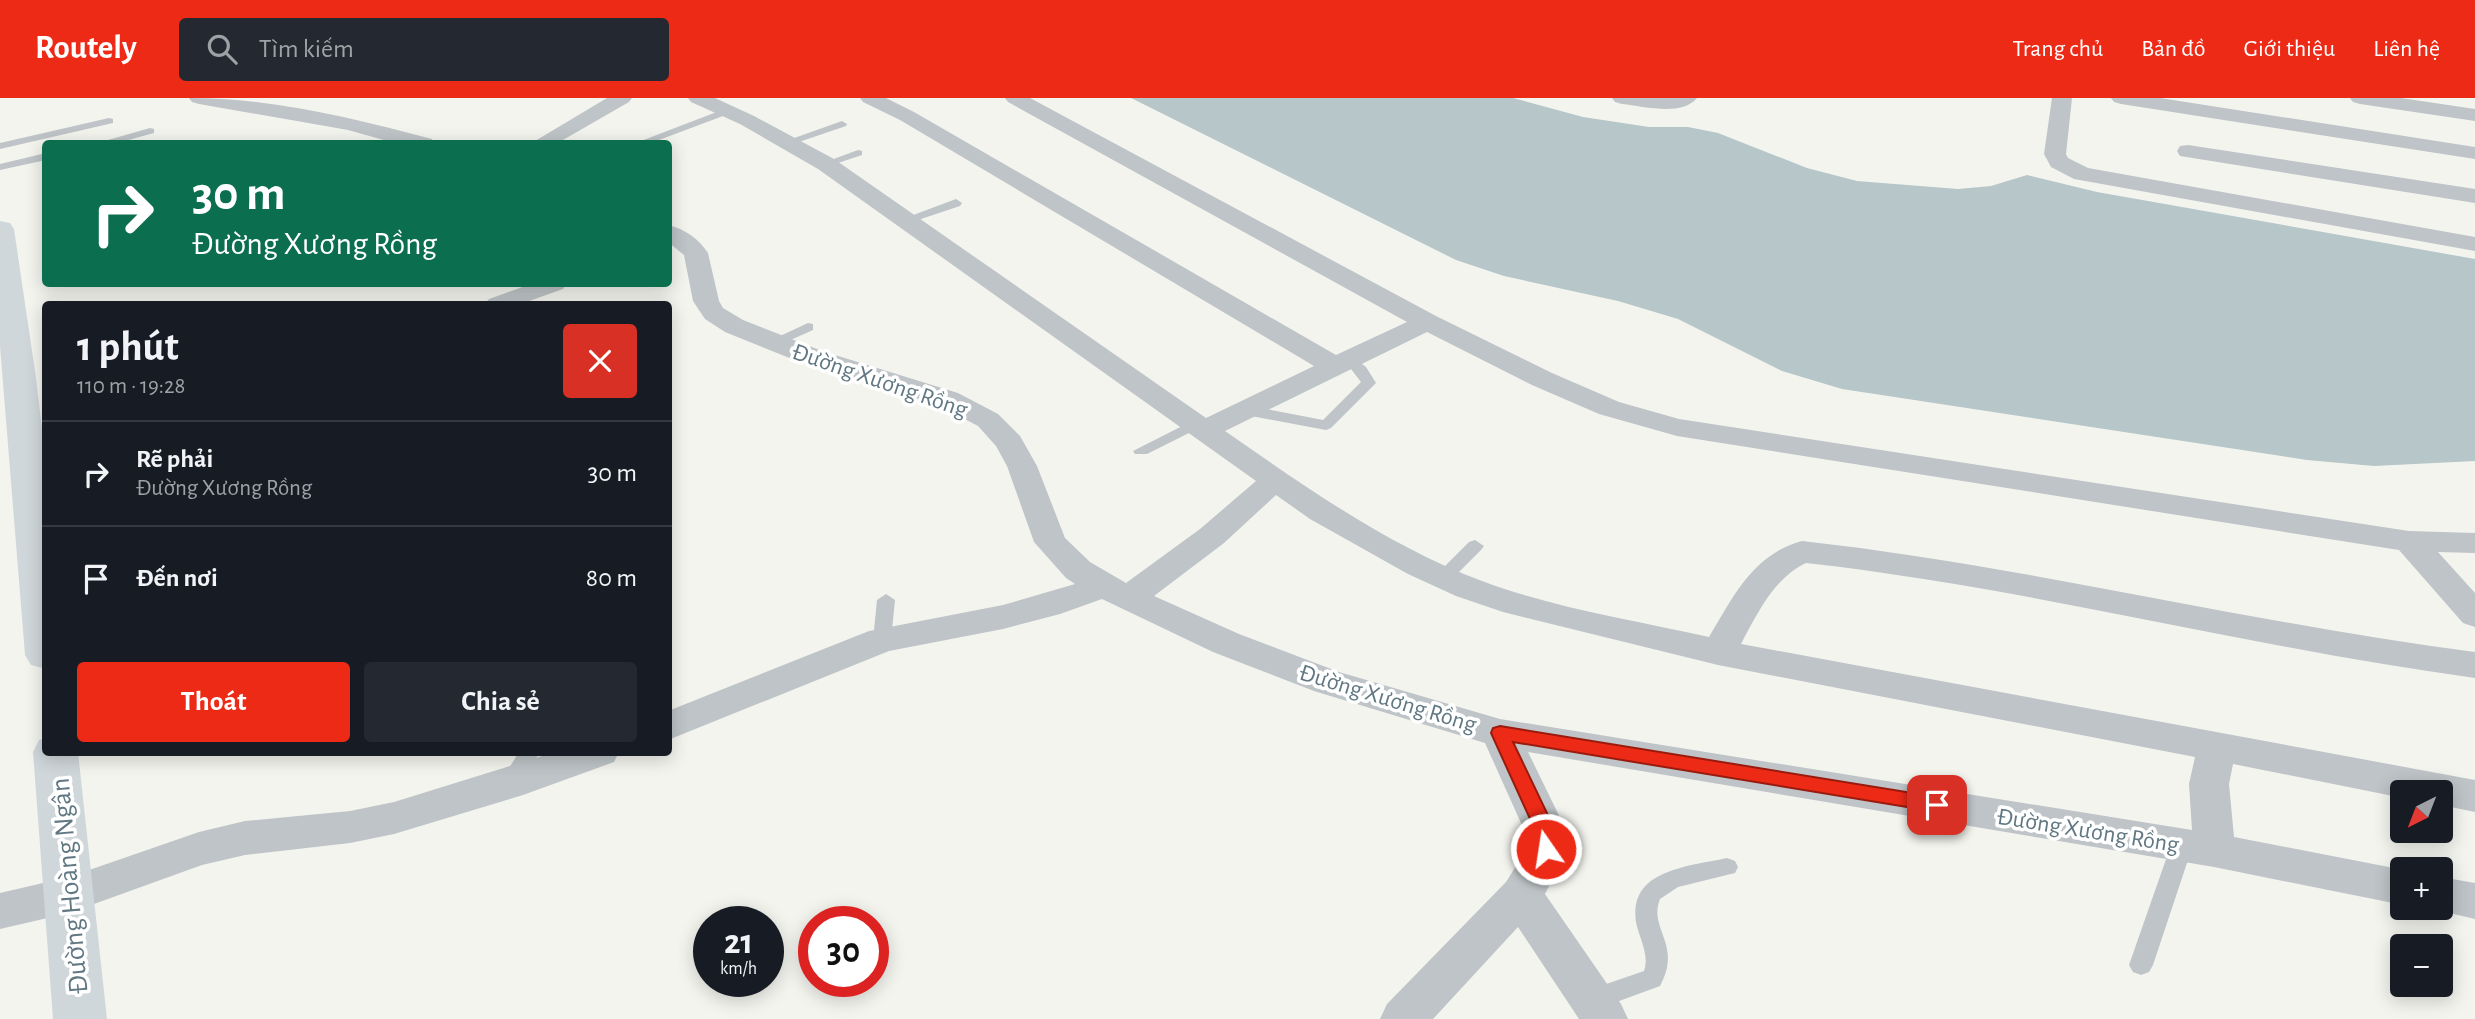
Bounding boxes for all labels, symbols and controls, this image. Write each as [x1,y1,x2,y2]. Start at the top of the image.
search box [179,18,669,81]
icon: search [203,30,241,68]
text: Routely [35,32,137,65]
text: Tìm kiếm [259,36,354,62]
text: Trang chủ [2013,37,2103,61]
text: Bản đồ [2141,37,2205,61]
text: Giới thiệu [2243,37,2335,61]
text: Liên hệ [2373,37,2440,61]
icon: right [77,168,168,259]
text: 30 m [192,170,286,219]
text: Đường Xương Rồng [192,228,437,260]
button: close [563,324,637,398]
text: 1 phút [77,326,179,368]
street label: Đường Xương Rồng [789,340,971,422]
text: 110 m · 19:28 [77,375,185,398]
text: Rẽ phải [136,446,213,472]
icon: right [77,455,115,493]
text: 30 m [587,460,637,486]
text: Đường Xương Rồng [136,477,312,500]
icon: arrive [77,560,115,598]
text: Đến nơi [136,565,218,591]
text: 80 m [586,565,637,591]
street label: Đường Xương Rồng [1296,661,1479,737]
button: Thoát [77,662,350,742]
button: Chia sẻ [364,662,637,742]
pin [1907,775,1967,835]
street label: Đường Hoàng Ngân [47,777,93,995]
north arrow [2390,780,2454,844]
map controls [2390,780,2453,997]
icon: arrive [1918,786,1956,824]
street label: Đường Xương Rồng [1995,805,2181,857]
position arrow [1509,812,1583,886]
button: + [2390,857,2453,920]
speed limit sign: 30 [798,906,889,997]
text: 21 [724,925,753,960]
button: − [2390,934,2453,997]
text: km/h [720,960,757,978]

